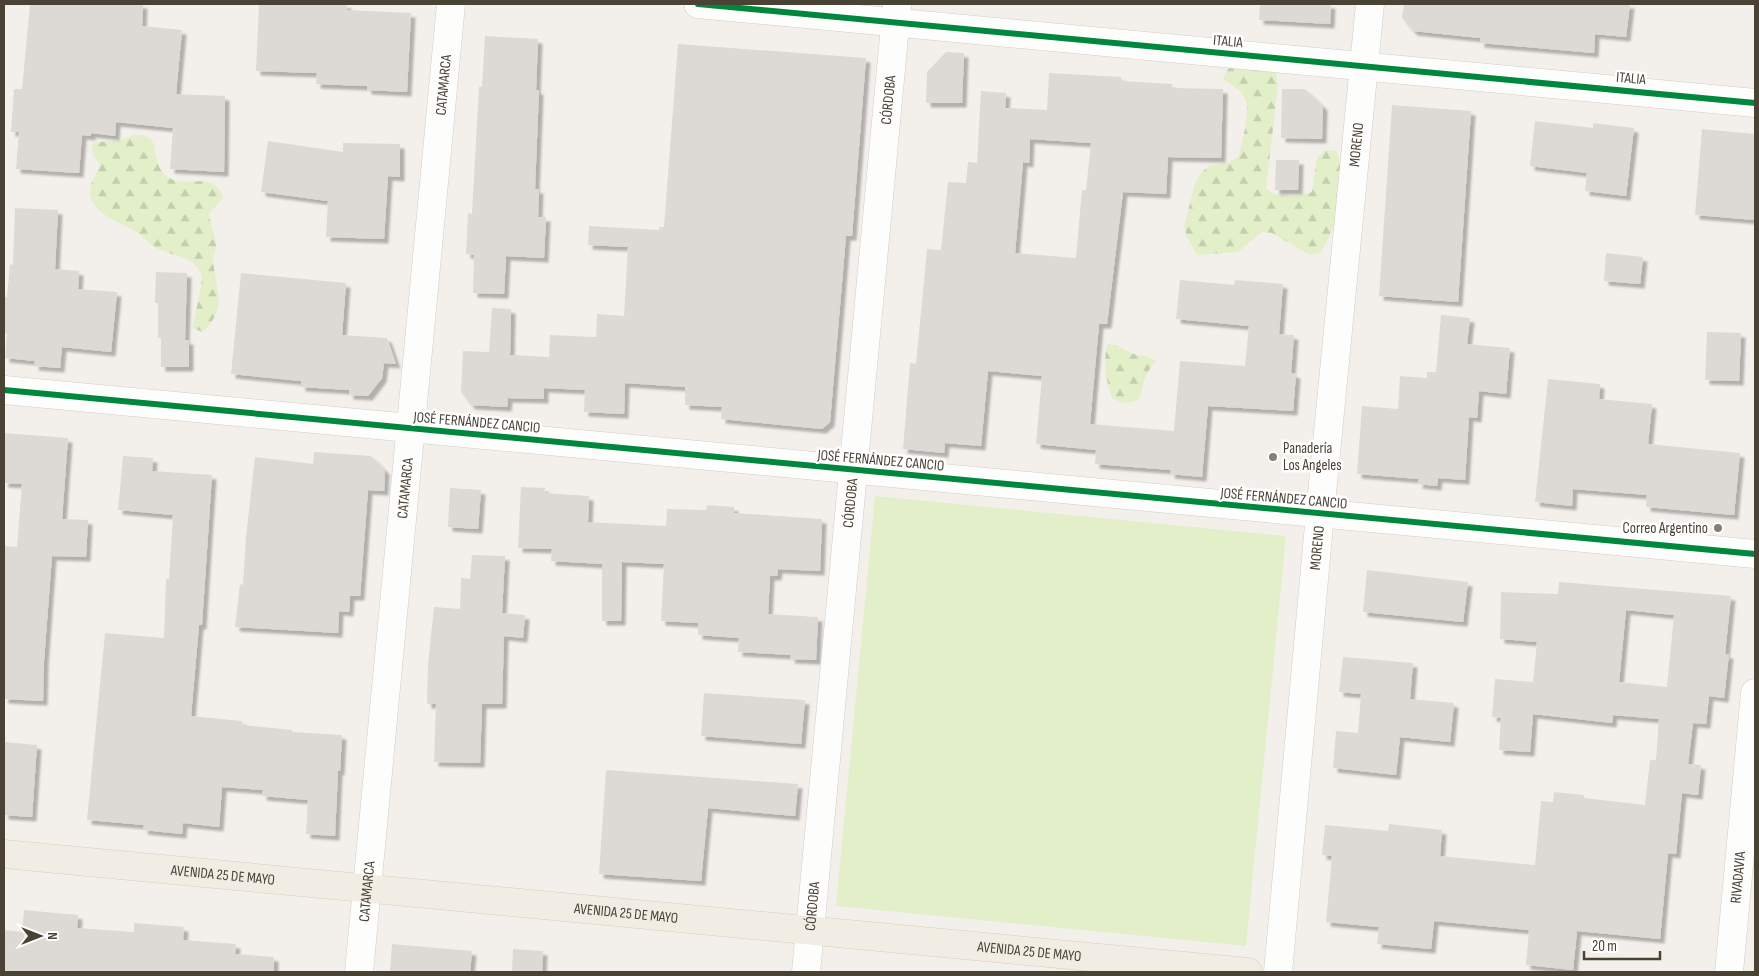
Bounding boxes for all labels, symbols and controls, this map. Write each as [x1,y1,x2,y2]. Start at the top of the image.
street label: ITALIA [1212,31,1244,52]
street label: CATAMARCA [431,53,456,116]
street label: ITALIA [1615,68,1647,89]
street label: CÓRDOBA [877,74,900,125]
street label: MORENO [1345,122,1368,168]
street label: JOSÉ FERNÁNDEZ CANCIO [412,407,541,438]
place label: Panadería Los Angeles [1283,439,1342,475]
street label: JOSÉ FERNÁNDEZ CANCIO [816,445,945,476]
marker: Panadería Los Angeles [1267,451,1279,463]
street label: CATAMARCA [393,456,418,519]
street label: CÓRDOBA [839,477,862,529]
street label: JOSÉ FERNÁNDEZ CANCIO [1219,483,1348,514]
place label: Correo Argentino [1623,519,1708,538]
marker: Correo Argentino [1712,522,1724,534]
street label: MORENO [1306,525,1329,571]
street label: RIVADAVIA [1726,850,1750,904]
street label: CATAMARCA [355,860,380,923]
street label: AVENIDA 25 DE MAYO [169,861,276,890]
street label: CÓRDOBA [801,880,825,932]
street label: AVENIDA 25 DE MAYO [572,899,679,928]
north arrow [15,911,65,961]
scale bar [1584,928,1660,960]
text: N [44,932,61,940]
street label: AVENIDA 25 DE MAYO [976,937,1082,966]
text: 20 m [1592,937,1617,956]

